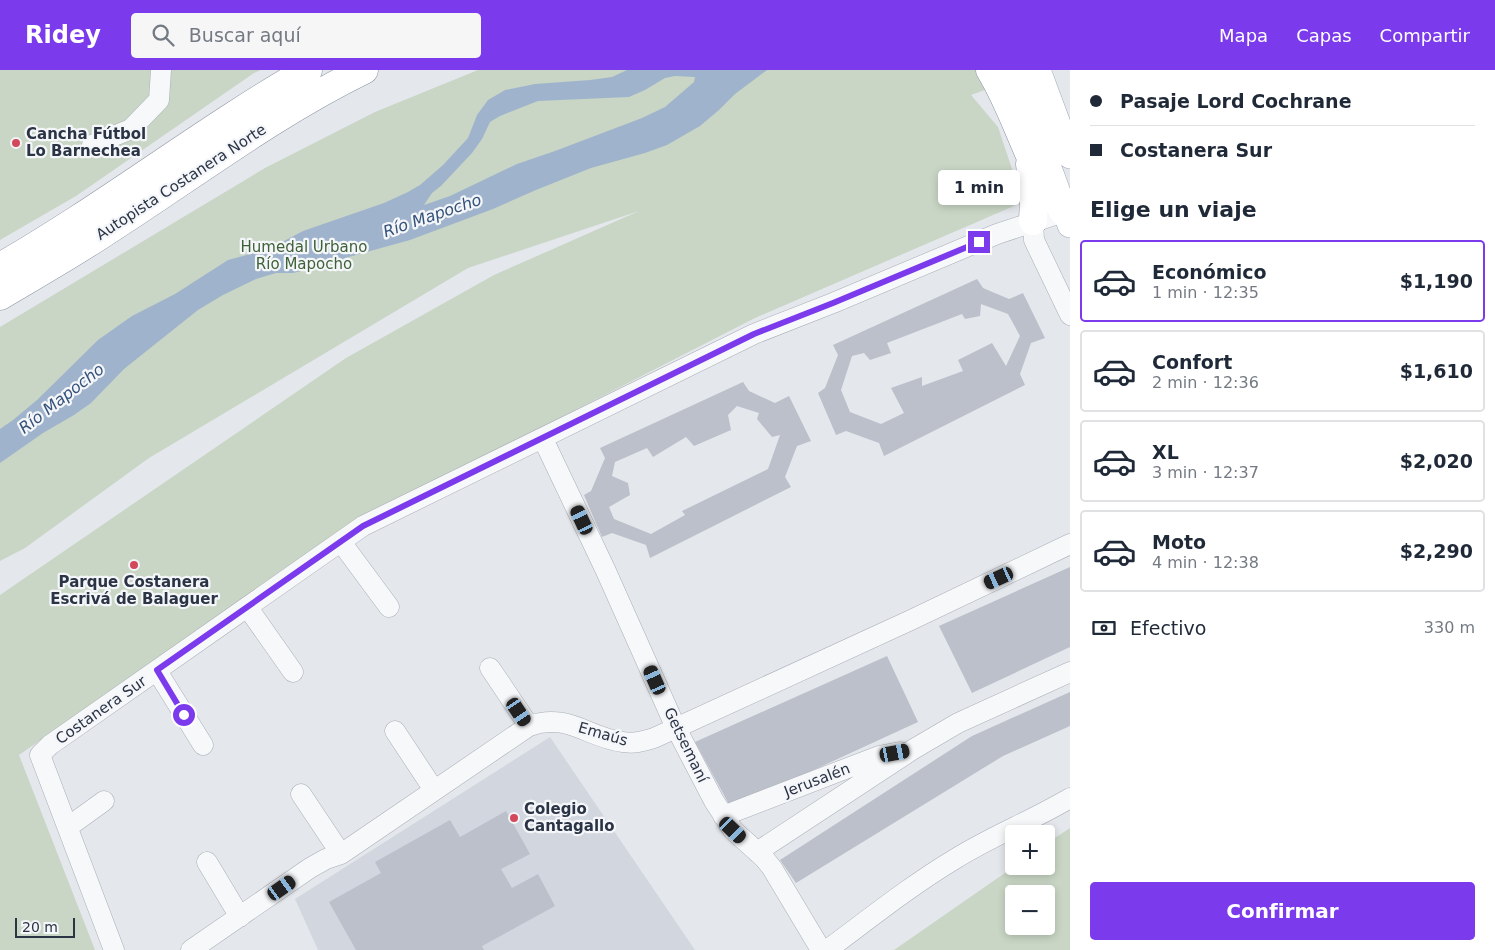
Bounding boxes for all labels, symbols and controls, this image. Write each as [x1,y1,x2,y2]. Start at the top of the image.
search box [131,13,481,58]
text: Ridey [25,21,101,49]
icon: search [149,21,177,49]
text: Buscar aquí [189,24,301,46]
text: Mapa [1219,25,1268,46]
text: Capas [1296,25,1352,46]
text: Compartir [1380,25,1470,46]
text: Pasaje Lord Cochrane [1120,90,1352,112]
street label: Autopista Costanera Norte [93,120,269,244]
place label: Cancha Fútbol Lo Barnechea [26,125,146,160]
marker: Cancha Fútbol Lo Barnechea [10,137,22,149]
text: Costanera Sur [1120,139,1272,161]
callout: 1 min [938,170,1020,204]
text: 1 min [954,178,1004,197]
water label: Río Mapocho [381,190,484,241]
text: Elige un viaje [1090,197,1257,222]
route end [968,231,990,253]
park label: Humedal Urbano Río Mapocho [241,238,367,273]
icon: car [1092,259,1137,304]
text: Económico [1152,261,1267,283]
text: $1,190 [1400,270,1473,292]
text: 1 min · 12:35 [1152,283,1259,302]
icon: car [1092,349,1137,394]
text: Confort [1152,351,1232,373]
water label: Río Mapocho [15,359,108,438]
text: $1,610 [1400,360,1473,382]
text: 2 min · 12:36 [1152,373,1259,392]
icon: car [1092,439,1137,484]
text: XL [1152,441,1179,463]
text: $2,020 [1400,450,1473,472]
text: 3 min · 12:37 [1152,463,1259,482]
car [568,503,595,537]
icon: car [1092,529,1137,574]
text: Moto [1152,531,1206,553]
text: $2,290 [1400,540,1473,562]
text: 4 min · 12:38 [1152,553,1259,572]
marker: Parque Costanera Escrivá de Balaguer [128,559,140,571]
car [982,565,1015,591]
place label: Parque Costanera Escrivá de Balaguer [50,573,218,608]
icon: cash [1090,614,1118,642]
text: Efectivo [1130,617,1206,639]
text: 330 m [1424,618,1475,637]
car [642,663,667,697]
street label: Costanera Sur [52,672,150,748]
car [504,695,533,729]
route start [173,704,195,726]
street label: Getsemaní [660,705,712,786]
street label: Emaús [576,718,630,750]
car [878,743,911,763]
street label: Jerusalén [781,759,853,801]
place label: Colegio Cantagallo [524,800,615,835]
marker: Colegio Cantagallo [508,812,520,824]
car [716,814,749,846]
map controls [1005,825,1055,935]
button: + [1005,825,1055,875]
car [265,873,298,903]
button: Confirmar [1090,882,1475,940]
button: − [1005,885,1055,935]
scale bar [15,915,75,938]
text: 20 m [22,919,58,935]

